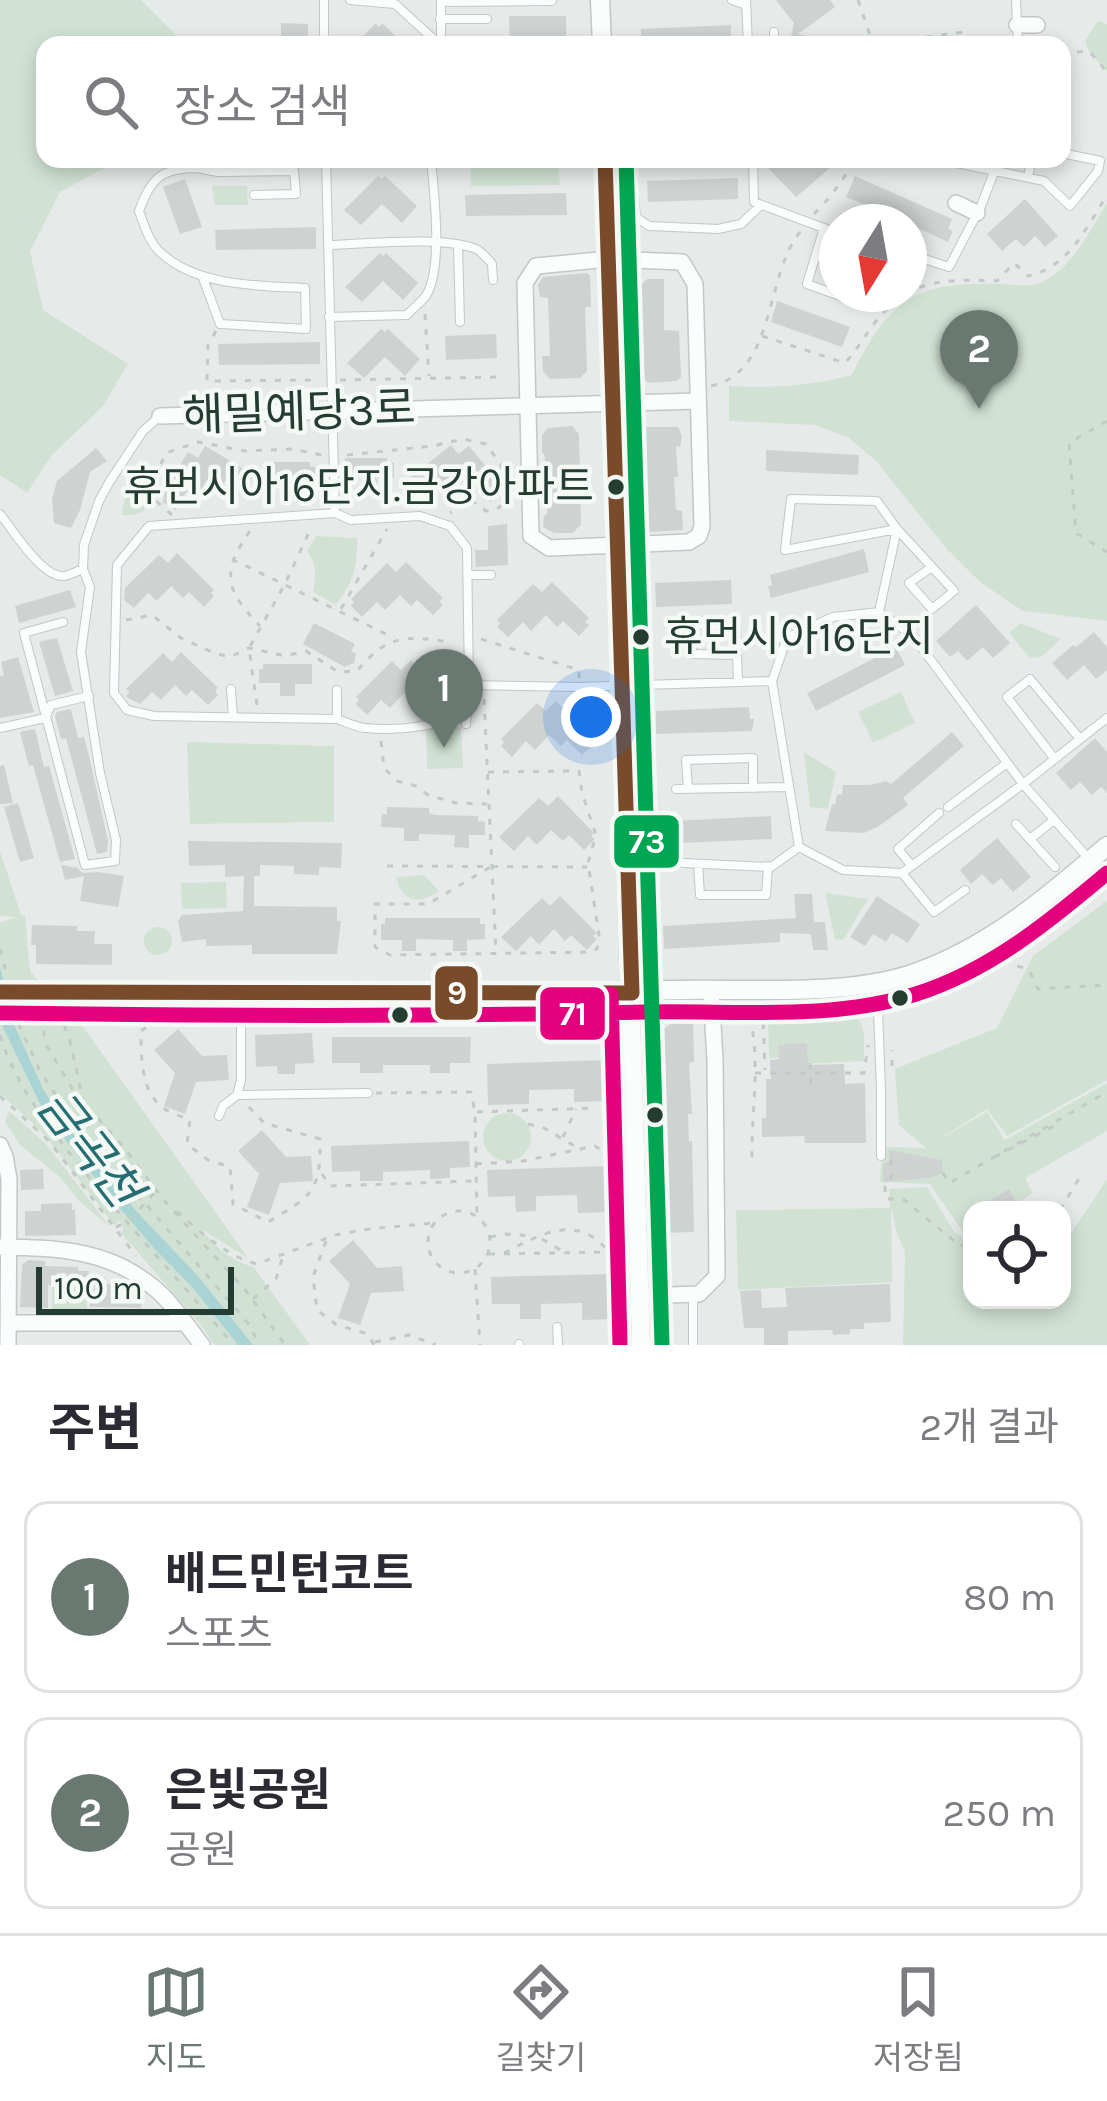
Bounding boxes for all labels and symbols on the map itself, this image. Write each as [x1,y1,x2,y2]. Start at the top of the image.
north arrow [819,204,927,312]
pin: 2 [940,310,1018,409]
street label: 해밀예당3로 [181,382,417,442]
place label: 휴먼시아16단지.금강아파트 [124,462,594,512]
marker: 휴먼시아16단지.금강아파트 [605,476,627,498]
place label: 휴먼시아16단지 [664,612,934,662]
marker: 휴먼시아16단지 [630,626,652,648]
pin: 1 [405,649,483,748]
your location [561,687,621,747]
line badge: 73 [612,813,681,870]
text: 73 [629,823,665,861]
line badge: 9 [433,964,480,1022]
text: 9 [447,974,467,1012]
line badge: 71 [538,985,607,1042]
unlabelled marker [889,987,911,1009]
text: 71 [559,995,587,1033]
unlabelled marker [389,1004,411,1026]
water label: 금곡천 [26,1079,155,1221]
unlabelled marker [644,1104,666,1126]
scale bar [36,1261,234,1314]

